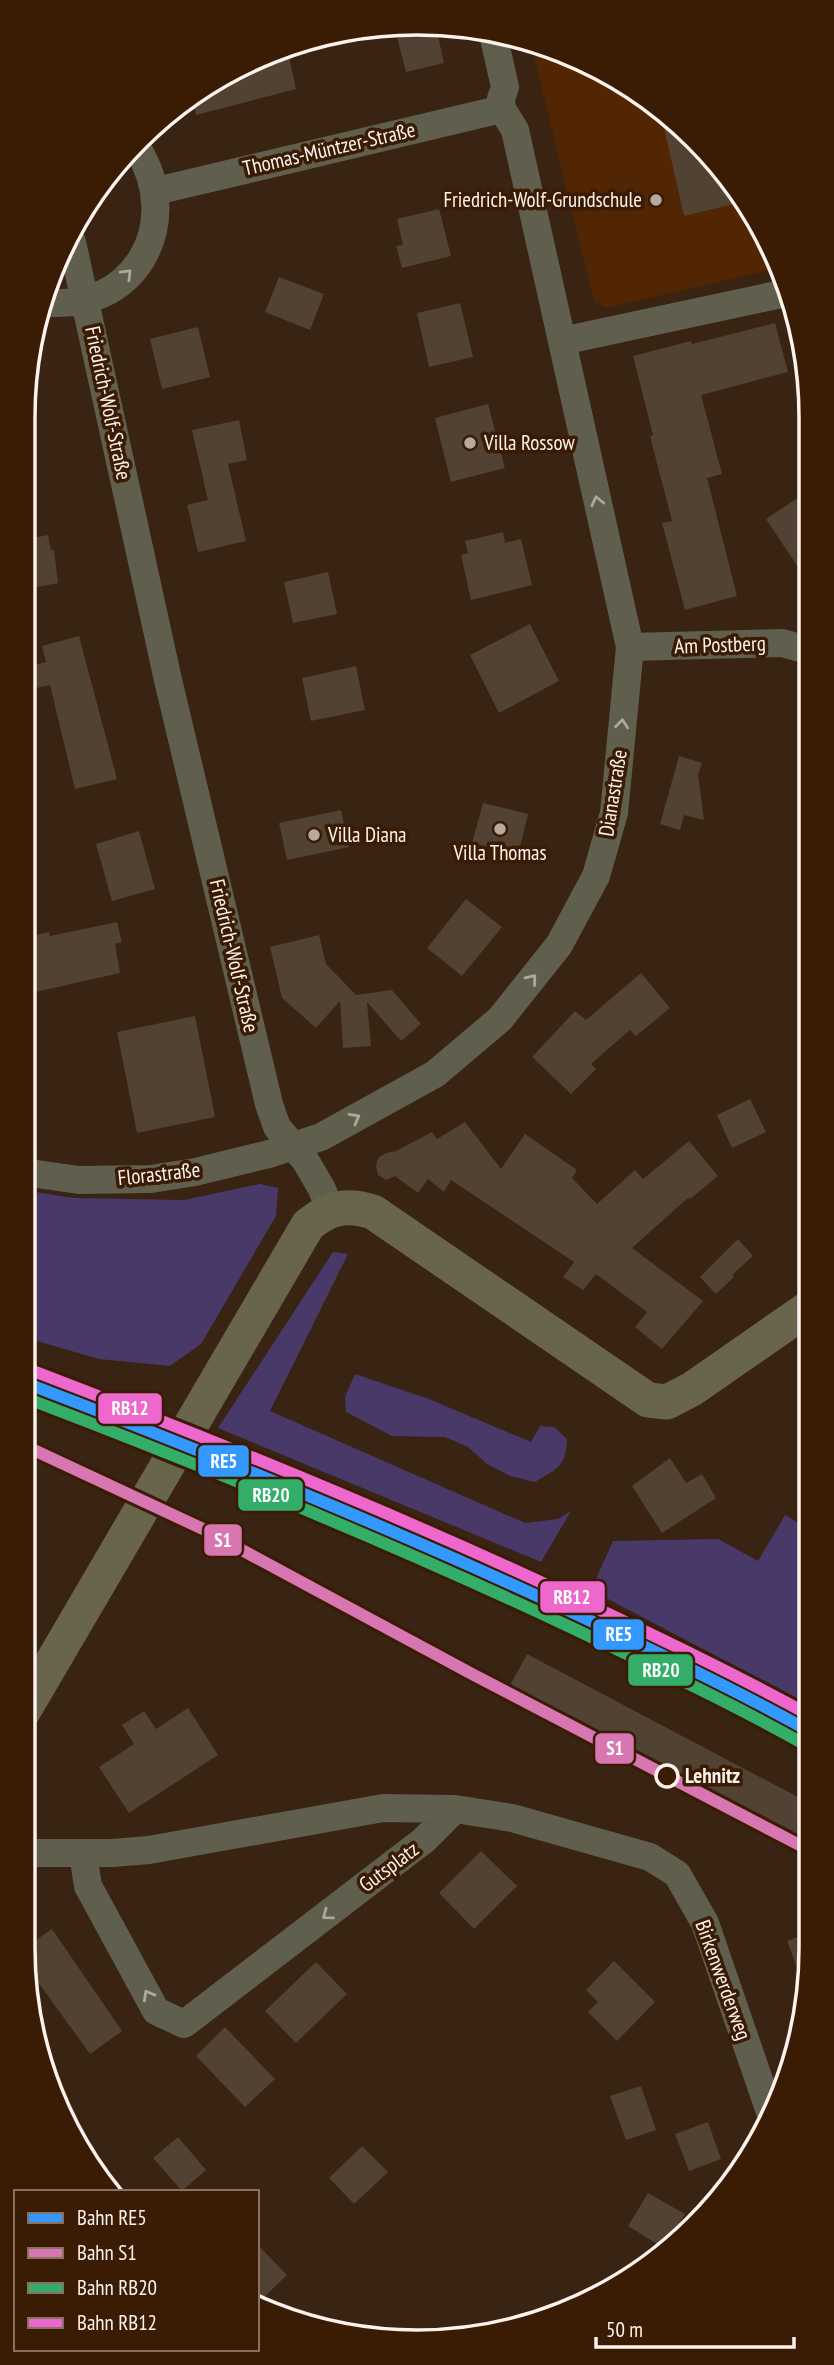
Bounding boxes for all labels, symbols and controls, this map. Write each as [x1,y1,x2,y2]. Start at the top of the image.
street label: Thomas-Müntzer-Straße [240,116,418,181]
place label: Friedrich-Wolf-Grundschule [443,186,642,213]
marker: Friedrich-Wolf-Grundschule [648,192,664,208]
one-way arrow [119,270,132,283]
street label: Friedrich-Wolf-Straße [79,324,138,482]
place label: Villa Rossow [483,429,575,456]
marker: Villa Rossow [462,435,478,451]
one-way arrow [591,495,606,507]
street label: Am Postberg [674,629,766,660]
one-way arrow [615,718,630,730]
street label: Dianastraße [592,748,633,838]
place label: Villa Diana [327,821,407,848]
marker: Villa Thomas [492,821,508,837]
marker: Villa Diana [306,827,322,843]
place label: Villa Thomas [452,839,547,866]
street label: Friedrich-Wolf-Straße [204,877,265,1035]
one-way arrow [523,974,536,987]
one-way arrow [348,1113,360,1126]
street label: Florastraße [116,1156,202,1191]
line badge: RB12 [97,1392,163,1425]
text: RB12 [111,1396,149,1420]
line badge: RE5 [197,1444,250,1478]
text: RE5 [211,1449,237,1473]
line badge: RB20 [237,1478,304,1512]
text: RB20 [252,1483,290,1507]
line badge: S1 [203,1523,243,1557]
text: S1 [214,1528,232,1552]
line badge: RB12 [539,1580,606,1614]
text: RB12 [553,1585,591,1609]
line badge: RE5 [592,1618,645,1651]
text: RE5 [606,1622,632,1646]
line badge: RB20 [627,1653,694,1687]
text: RB20 [642,1658,680,1682]
line badge: S1 [594,1732,635,1765]
text: S1 [606,1736,624,1760]
place label: Lehnitz [685,1762,740,1789]
marker: Lehnitz [655,1764,679,1788]
street label: Gutsplatz [353,1835,424,1898]
one-way arrow [322,1906,334,1919]
street label: Birkenwerderweg [689,1916,758,2044]
one-way arrow [143,1990,156,2003]
legend [14,2190,259,2351]
text: Bahn RE5 [77,2204,147,2231]
text: Bahn S1 [77,2239,137,2266]
text: Bahn RB20 [77,2274,157,2301]
scale bar [596,2306,794,2350]
text: Bahn RB12 [77,2309,157,2336]
text: 50 m [606,2316,643,2343]

